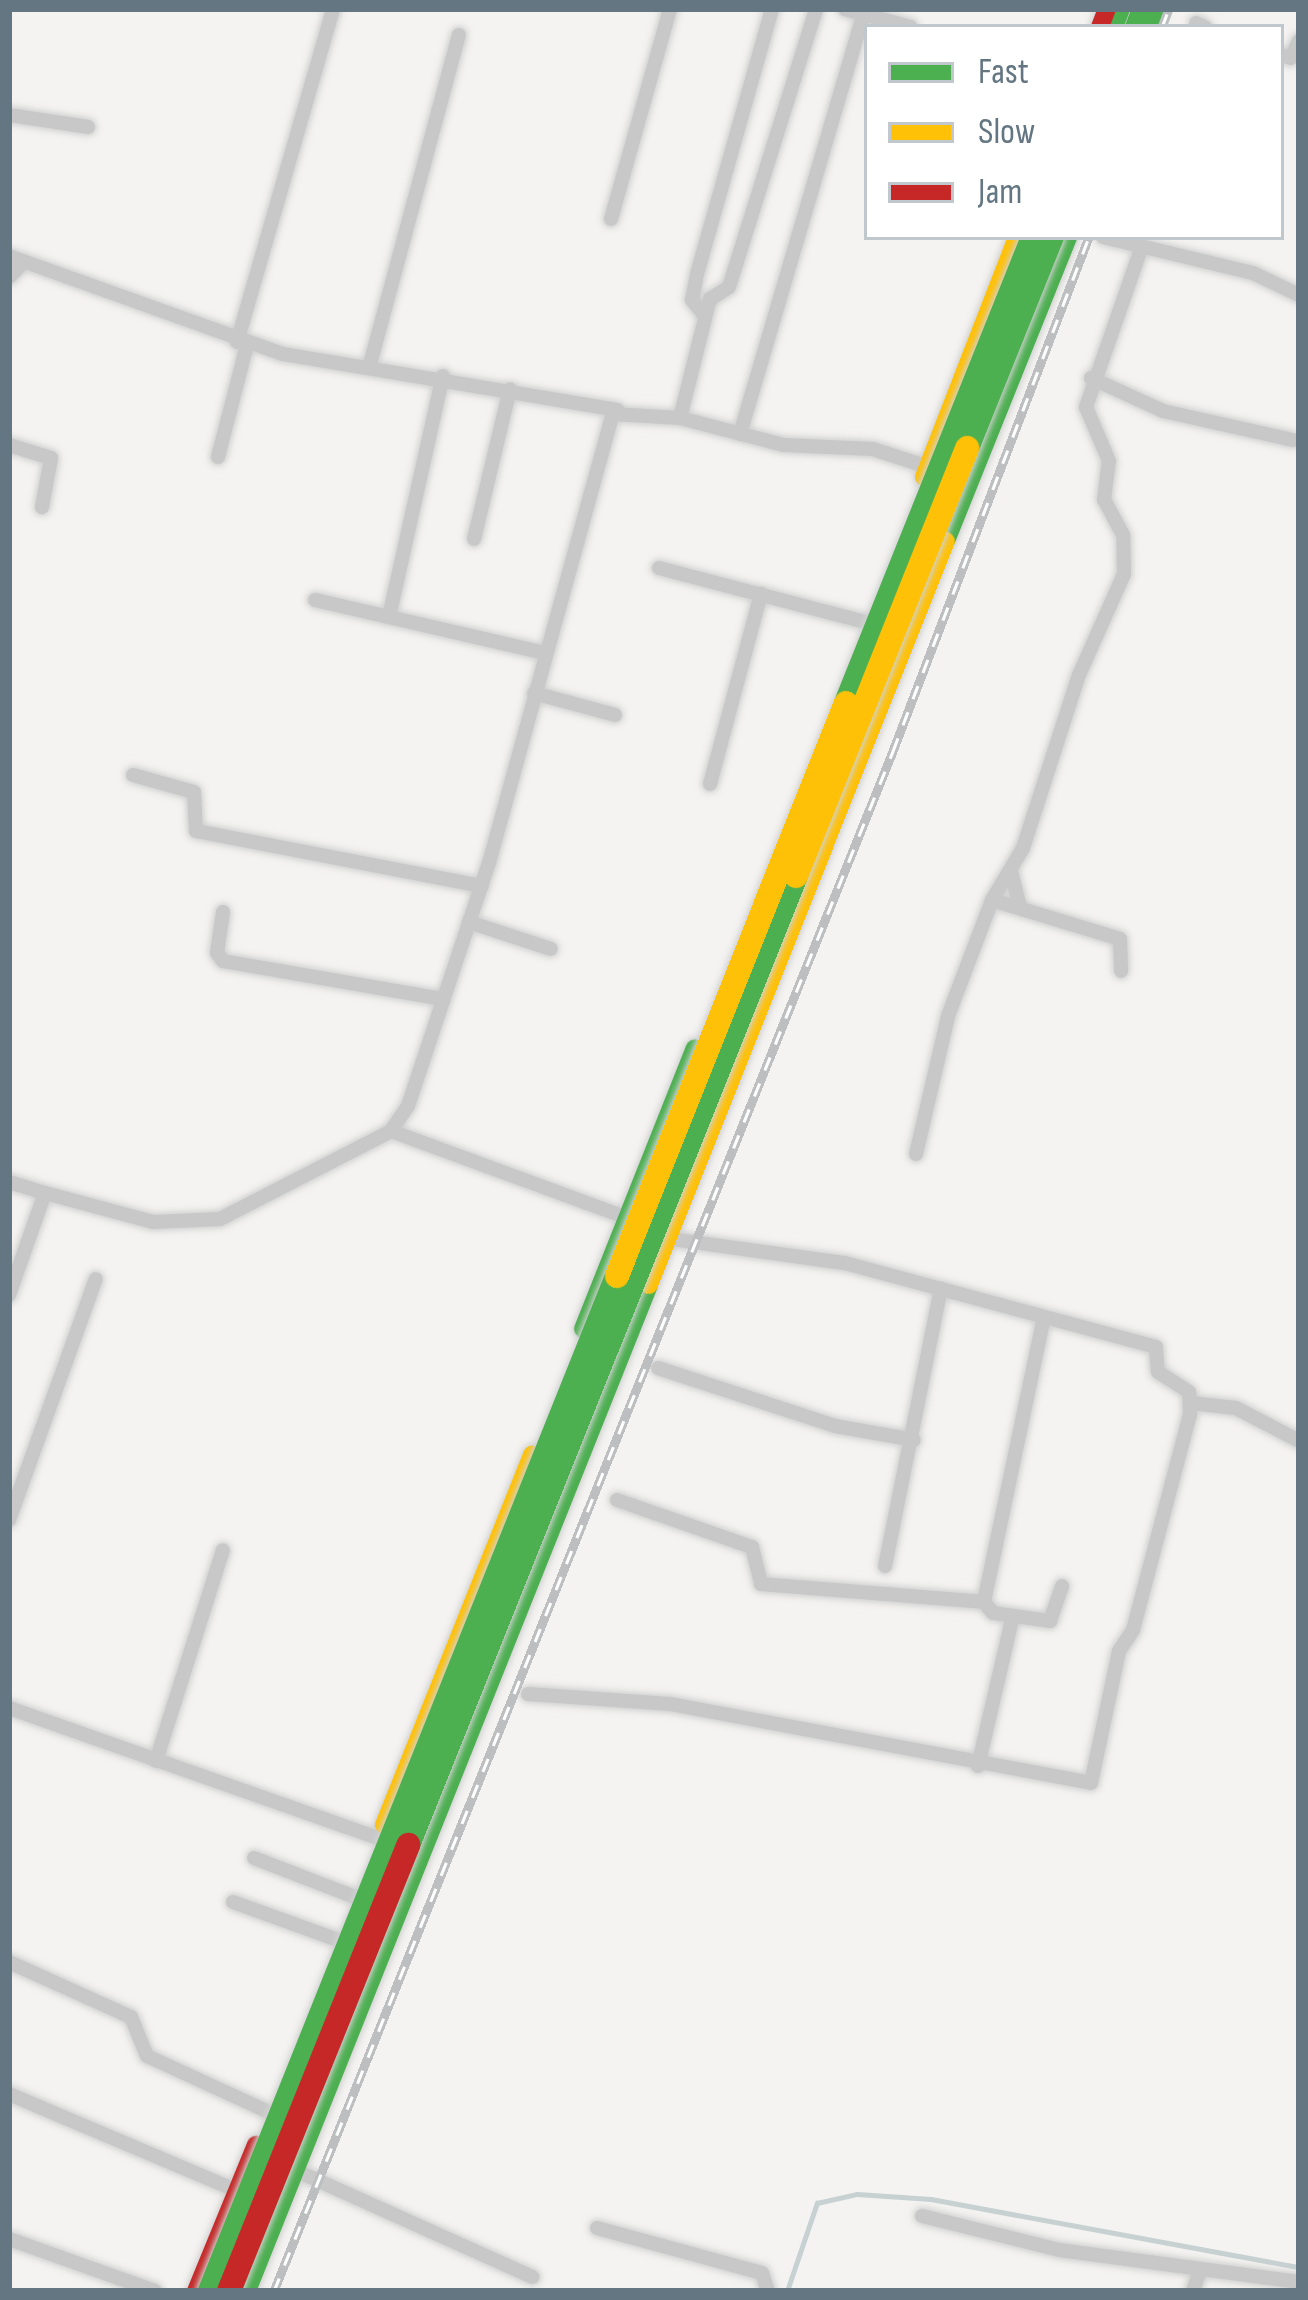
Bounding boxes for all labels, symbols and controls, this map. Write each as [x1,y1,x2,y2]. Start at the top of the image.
legend [864,24,1284,240]
text: Fast [978,51,1029,94]
text: Slow [978,111,1035,154]
text: Jam [978,171,1022,214]

